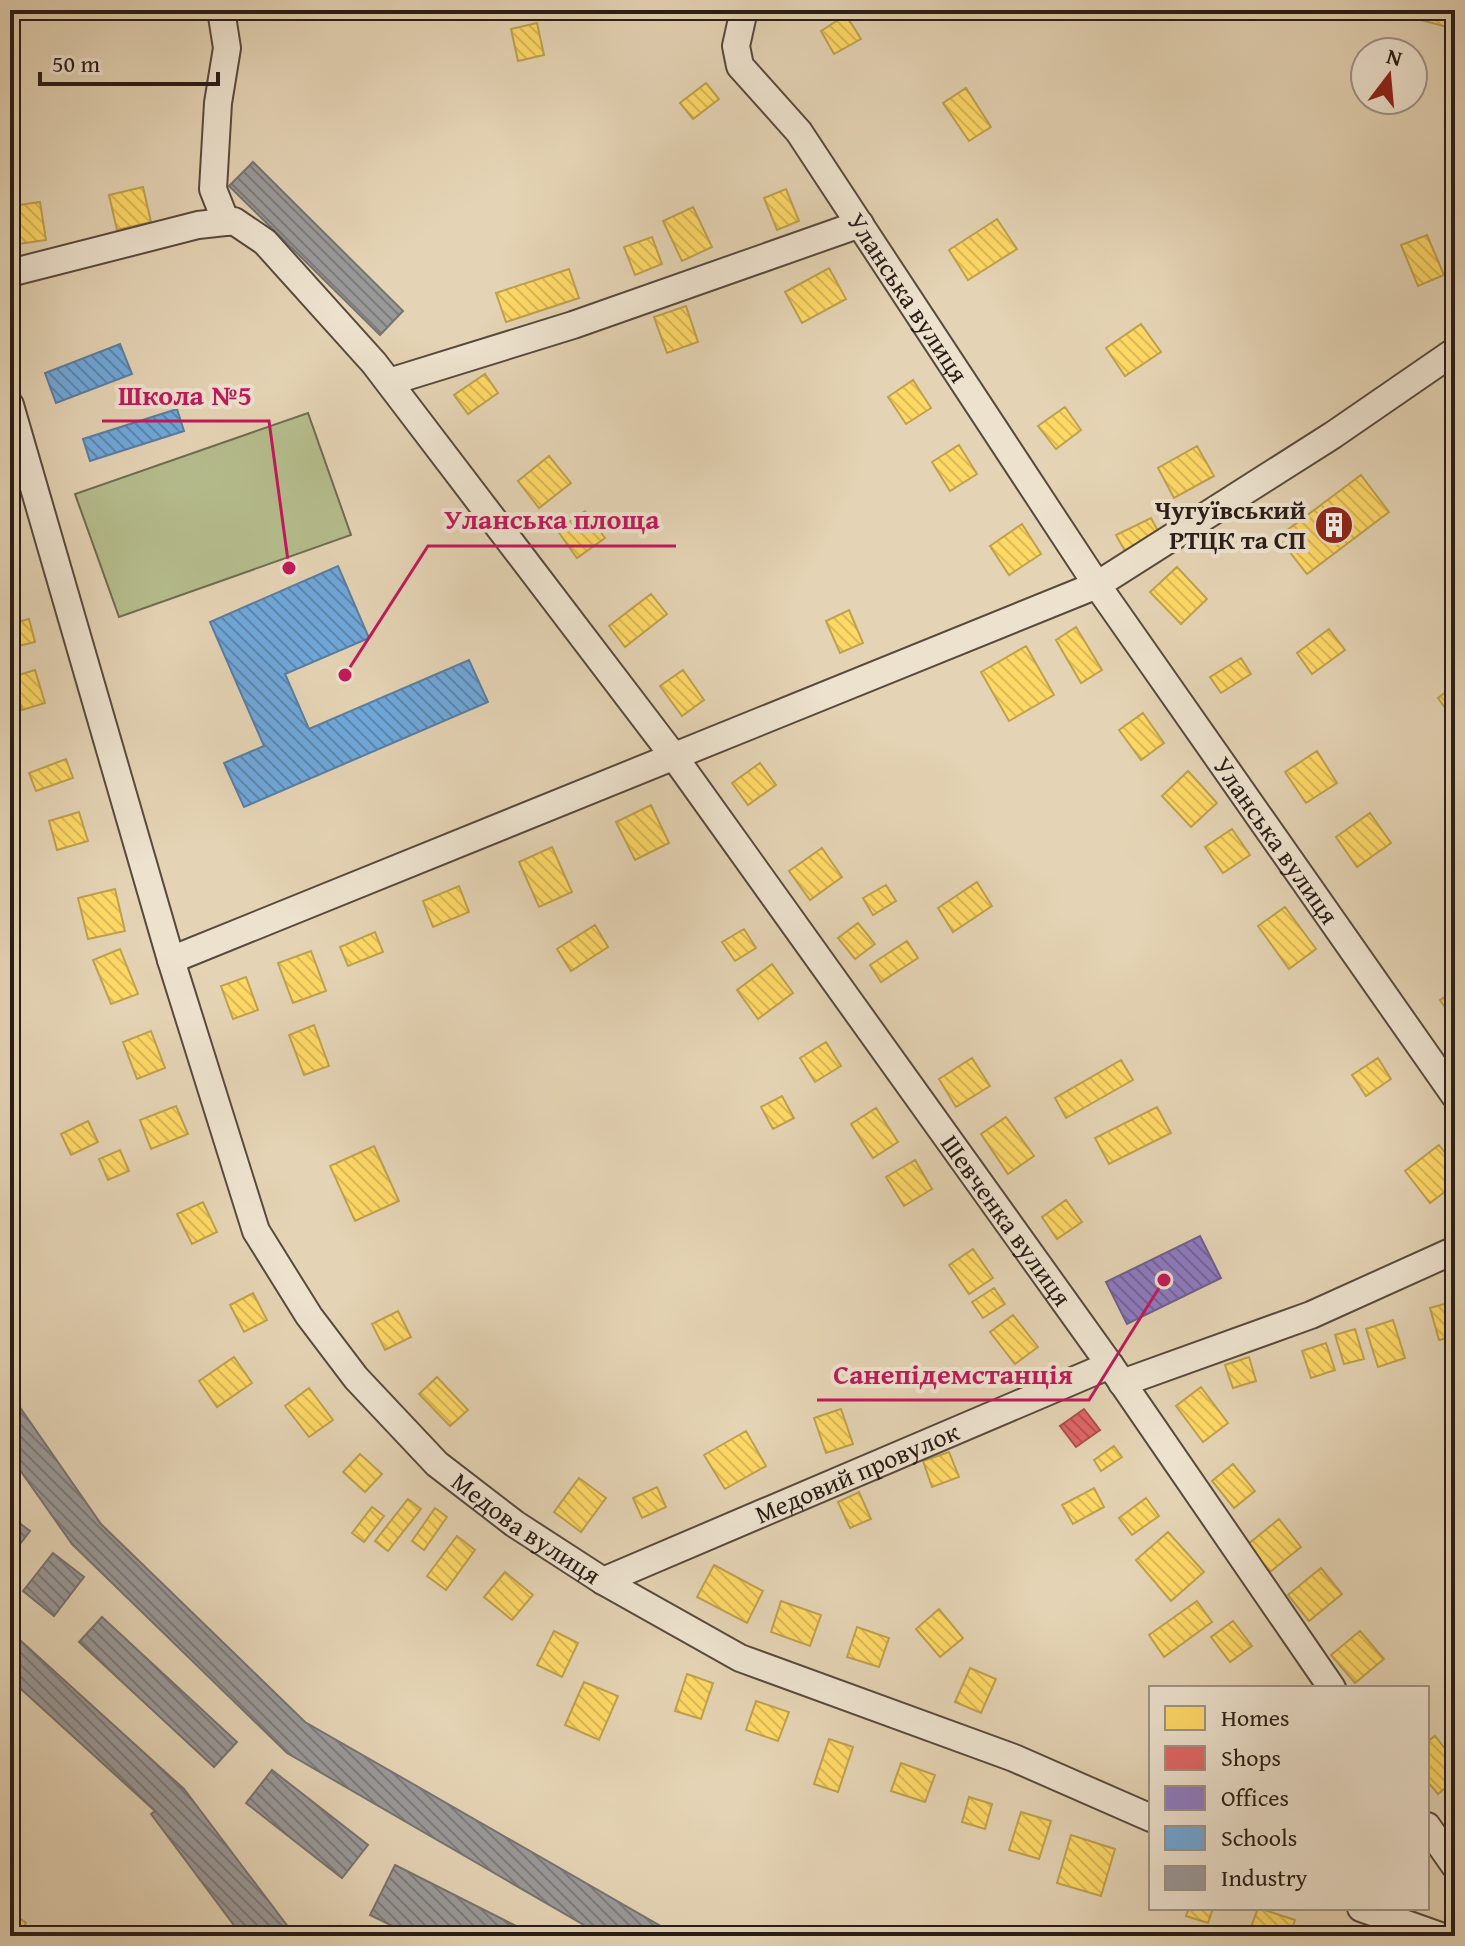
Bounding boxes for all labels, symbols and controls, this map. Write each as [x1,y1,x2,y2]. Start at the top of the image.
scale bar [40,36,218,86]
north arrow [1349,36,1429,116]
text: N [1383,39,1406,74]
text: 50 m [52,46,100,81]
street label: Уланська вулиця [838,204,979,390]
callout: Школа №5 [102,369,269,421]
text: Школа №5 [118,374,252,415]
place label: Чугуївський РТЦК та СП [1155,490,1306,559]
callout: Уланська площа [428,494,676,546]
text: Уланська площа [444,498,660,539]
building icon: Чугуївський РТЦК та СП [1313,504,1355,546]
street label: Уланська вулиця [1204,748,1349,932]
street label: Шевченка вулиця [932,1126,1082,1314]
callout: Санепідемстанція [817,1348,1089,1400]
text: Санепідемстанція [833,1353,1073,1394]
street label: Медовий провулок [749,1411,965,1533]
street label: Медова вулиця [443,1462,609,1594]
legend [1149,1686,1429,1910]
text: Homes [1221,1700,1290,1735]
text: Shops [1221,1740,1281,1775]
text: Offices [1221,1780,1289,1815]
text: Schools [1221,1820,1297,1855]
text: Industry [1221,1860,1308,1895]

